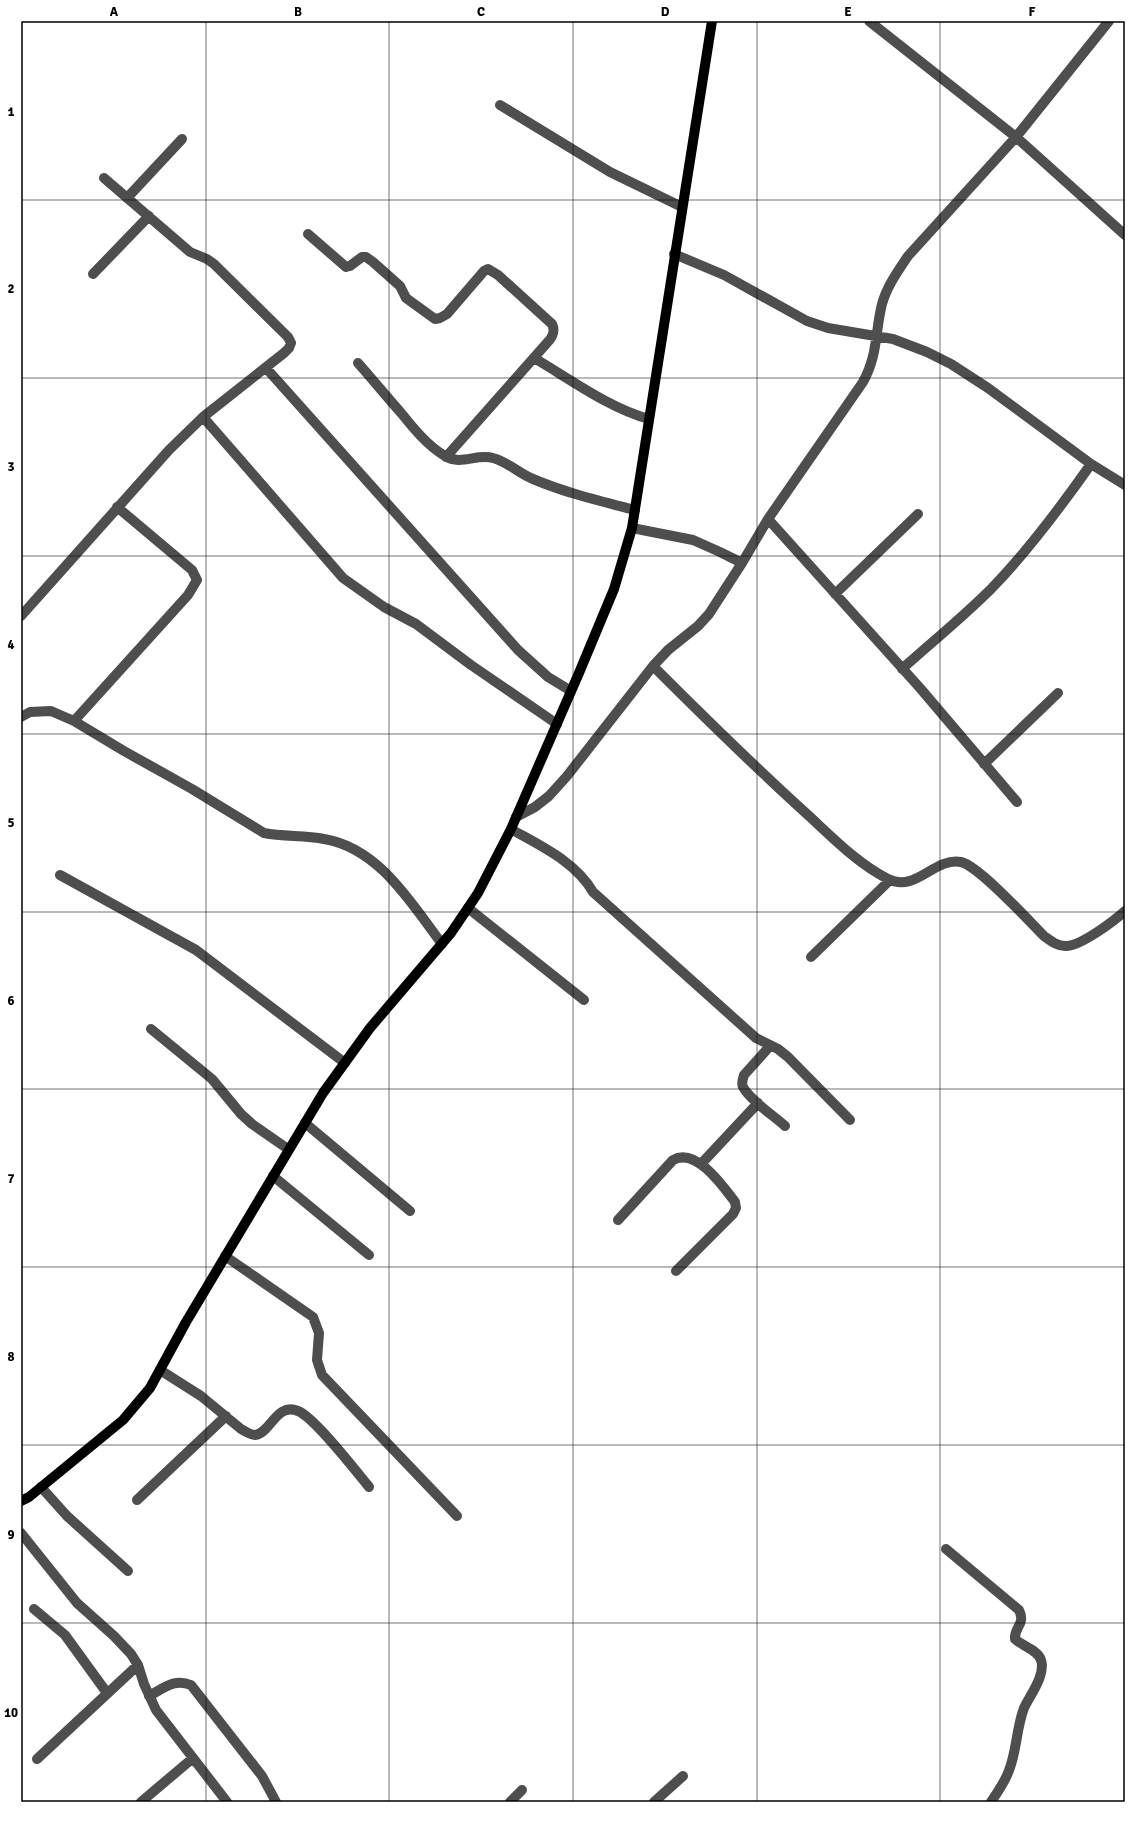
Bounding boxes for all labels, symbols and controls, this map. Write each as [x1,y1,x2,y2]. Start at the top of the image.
text: A [110,4,119,20]
text: B [294,4,302,20]
text: C [477,4,485,20]
text: D [661,4,670,20]
text: E [844,4,852,20]
text: F [1029,4,1036,20]
text: 1 [7,104,15,120]
text: 2 [7,281,15,297]
text: 3 [7,459,15,475]
text: 4 [7,637,15,653]
text: 5 [7,815,15,831]
text: 6 [7,993,15,1009]
text: 7 [7,1171,15,1187]
text: 8 [7,1349,15,1365]
text: 9 [7,1527,15,1543]
text: 10 [4,1705,18,1721]

